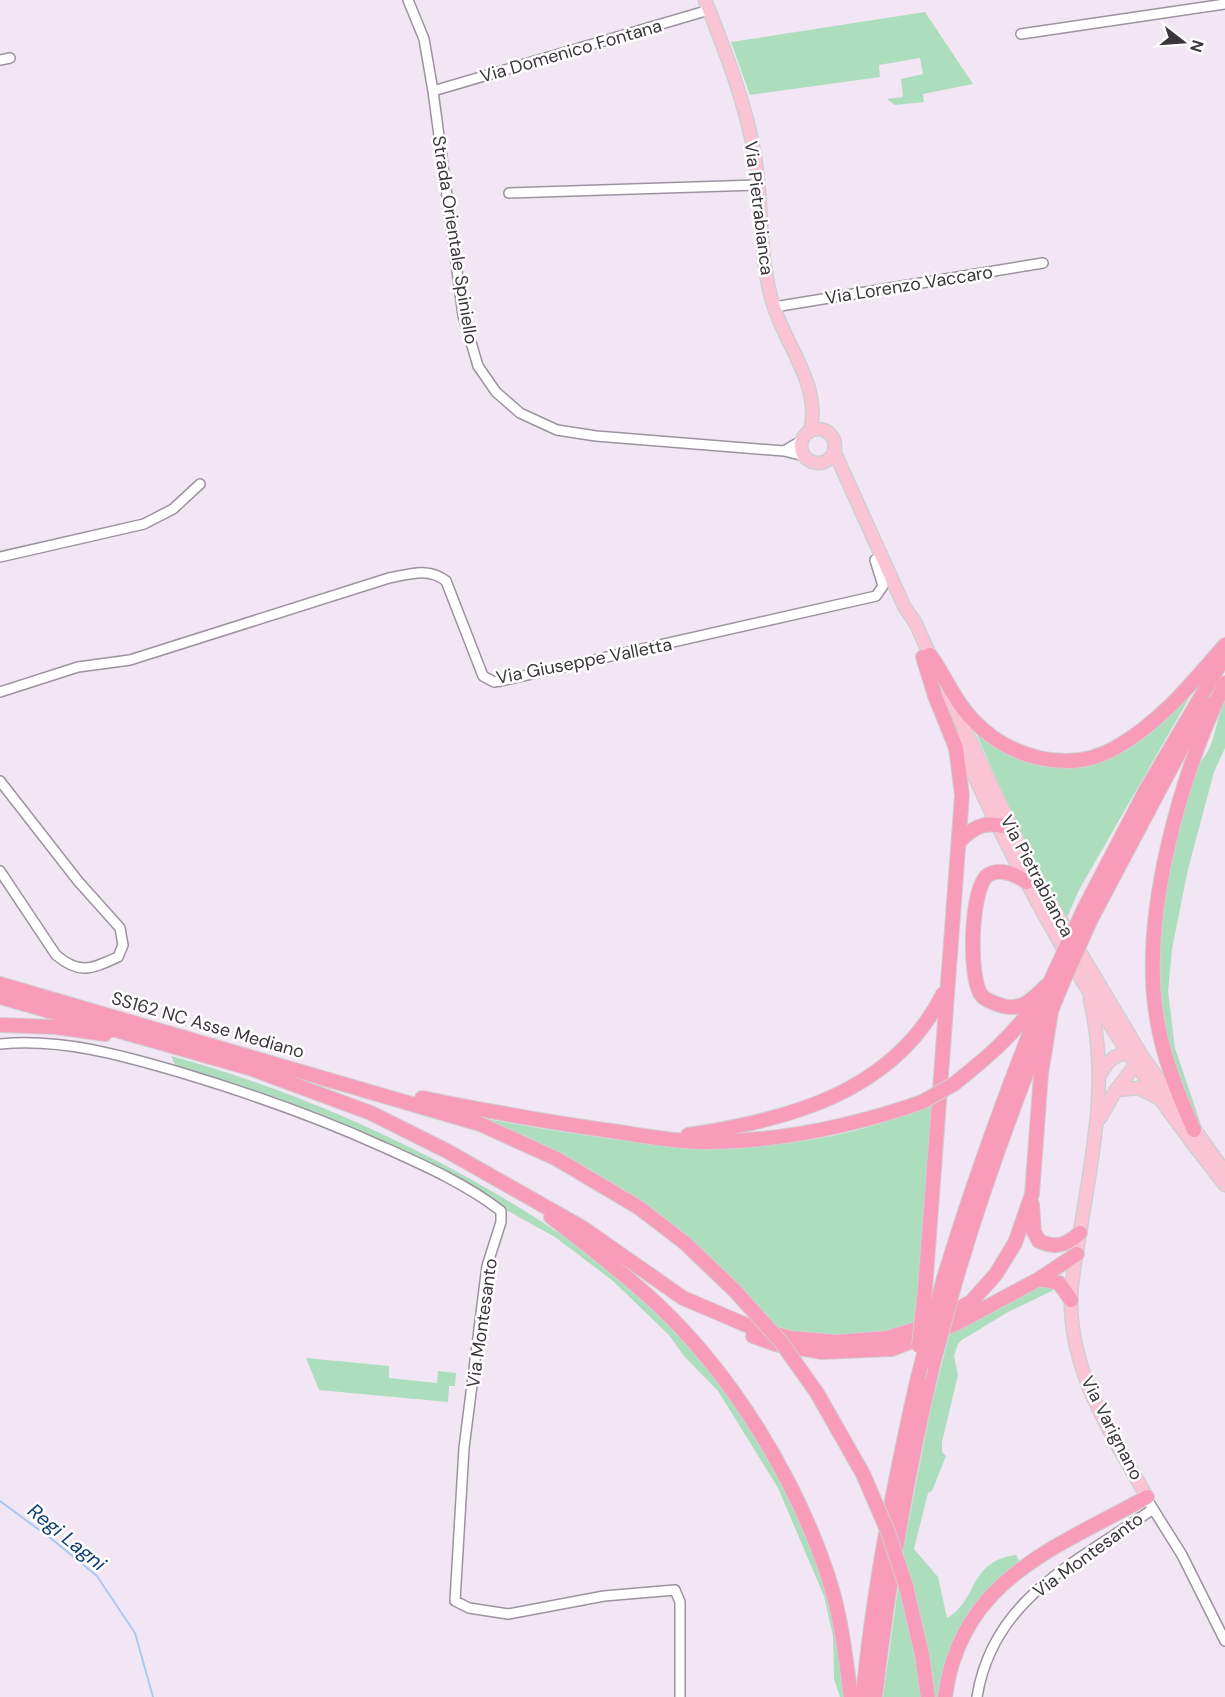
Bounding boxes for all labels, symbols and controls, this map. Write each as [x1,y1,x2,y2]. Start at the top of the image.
north arrow [1153,12,1213,72]
street label: Via Domenico Fontana [477,14,665,88]
text: N [1185,38,1209,55]
street label: Strada Orientale Spiniello [427,134,483,346]
street label: Via Pietrabianca [739,140,779,276]
street label: Via Lorenzo Vaccaro [823,260,995,310]
street label: Via Giuseppe Valletta [494,632,674,690]
street label: Via Pietrabianca [995,811,1079,941]
street label: SS162 NC Asse Mediano [109,986,307,1064]
street label: Via Montesanto [461,1257,503,1389]
street label: Via Varignano [1075,1372,1149,1484]
water label: Regi Lagni [23,1498,112,1577]
street label: Via Montesanto [1028,1507,1148,1603]

